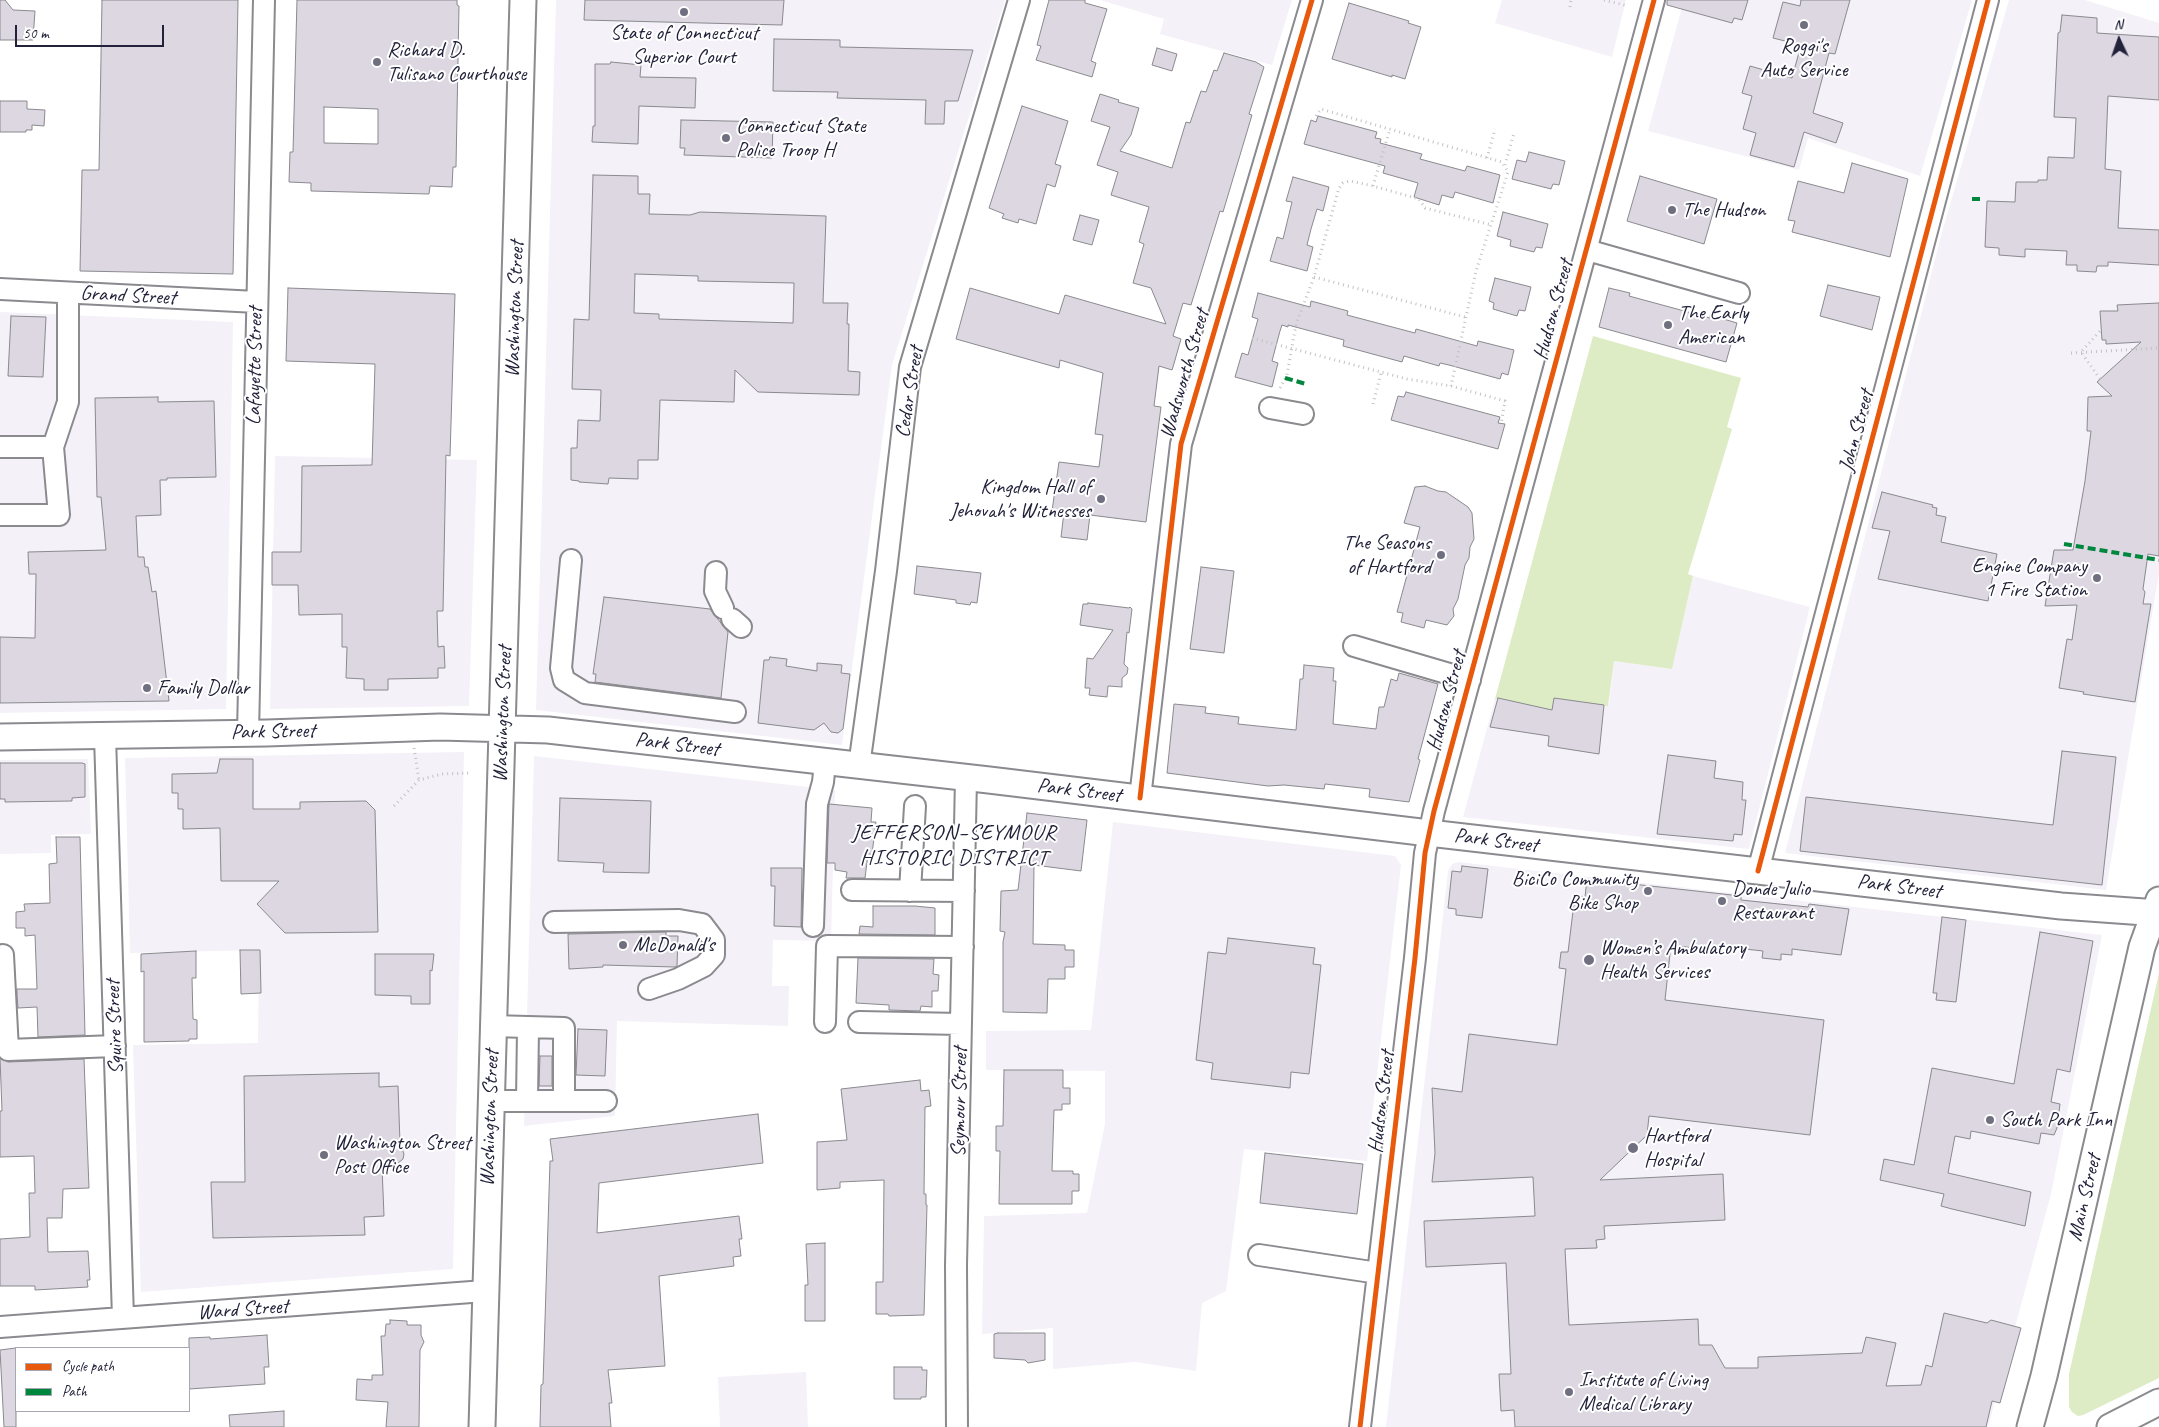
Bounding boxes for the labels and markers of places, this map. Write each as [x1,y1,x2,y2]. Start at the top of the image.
marker: State of Connecticut Superior Court [678,6,690,18]
marker: Roggi's Auto Service [1798,19,1810,31]
place label: State of Connecticut Superior Court [610,20,758,70]
place label: Roggi's Auto Service [1760,33,1848,83]
place label: Richard D. Tulisano Courthouse [387,37,526,87]
marker: Richard D. Tulisano Courthouse [371,56,383,68]
place label: Connecticut State Police Troop H [736,113,865,163]
marker: Connecticut State Police Troop H [720,132,732,144]
place label: The Hudson [1682,197,1766,223]
marker: The Hudson [1666,204,1678,216]
place label: The Early American [1678,300,1748,350]
marker: The Early American [1662,319,1674,331]
place label: Kingdom Hall of Jehovah's Witnesses [950,474,1091,524]
marker: Kingdom Hall of Jehovah's Witnesses [1095,493,1107,505]
place label: The Seasons of Hartford [1343,530,1431,580]
marker: The Seasons of Hartford [1435,549,1447,561]
place label: Engine Company 1 Fire Station [1972,553,2087,603]
marker: Engine Company 1 Fire Station [2091,572,2103,584]
place label: Family Dollar [157,675,249,701]
marker: Family Dollar [141,682,153,694]
place label: BiciCo Community Bike Shop [1512,866,1638,916]
place label: Donde Julio Restaurant [1732,876,1813,926]
marker: BiciCo Community Bike Shop [1642,885,1654,897]
marker: Donde Julio Restaurant [1716,895,1728,907]
place label: McDonald's [633,932,714,958]
place label: Women’s Ambulatory Health Services [1600,935,1746,985]
marker: McDonald's [617,939,629,951]
marker: Women’s Ambulatory Health Services [1582,953,1596,967]
place label: South Park Inn [2000,1107,2112,1133]
marker: South Park Inn [1984,1114,1996,1126]
place label: Hartford Hospital [1644,1123,1709,1173]
place label: Washington Street Post Office [334,1130,470,1180]
marker: Hartford Hospital [1626,1141,1640,1155]
marker: Washington Street Post Office [318,1149,330,1161]
place label: Institute of Living Medical Library [1579,1367,1708,1417]
marker: Institute of Living Medical Library [1563,1386,1575,1398]

